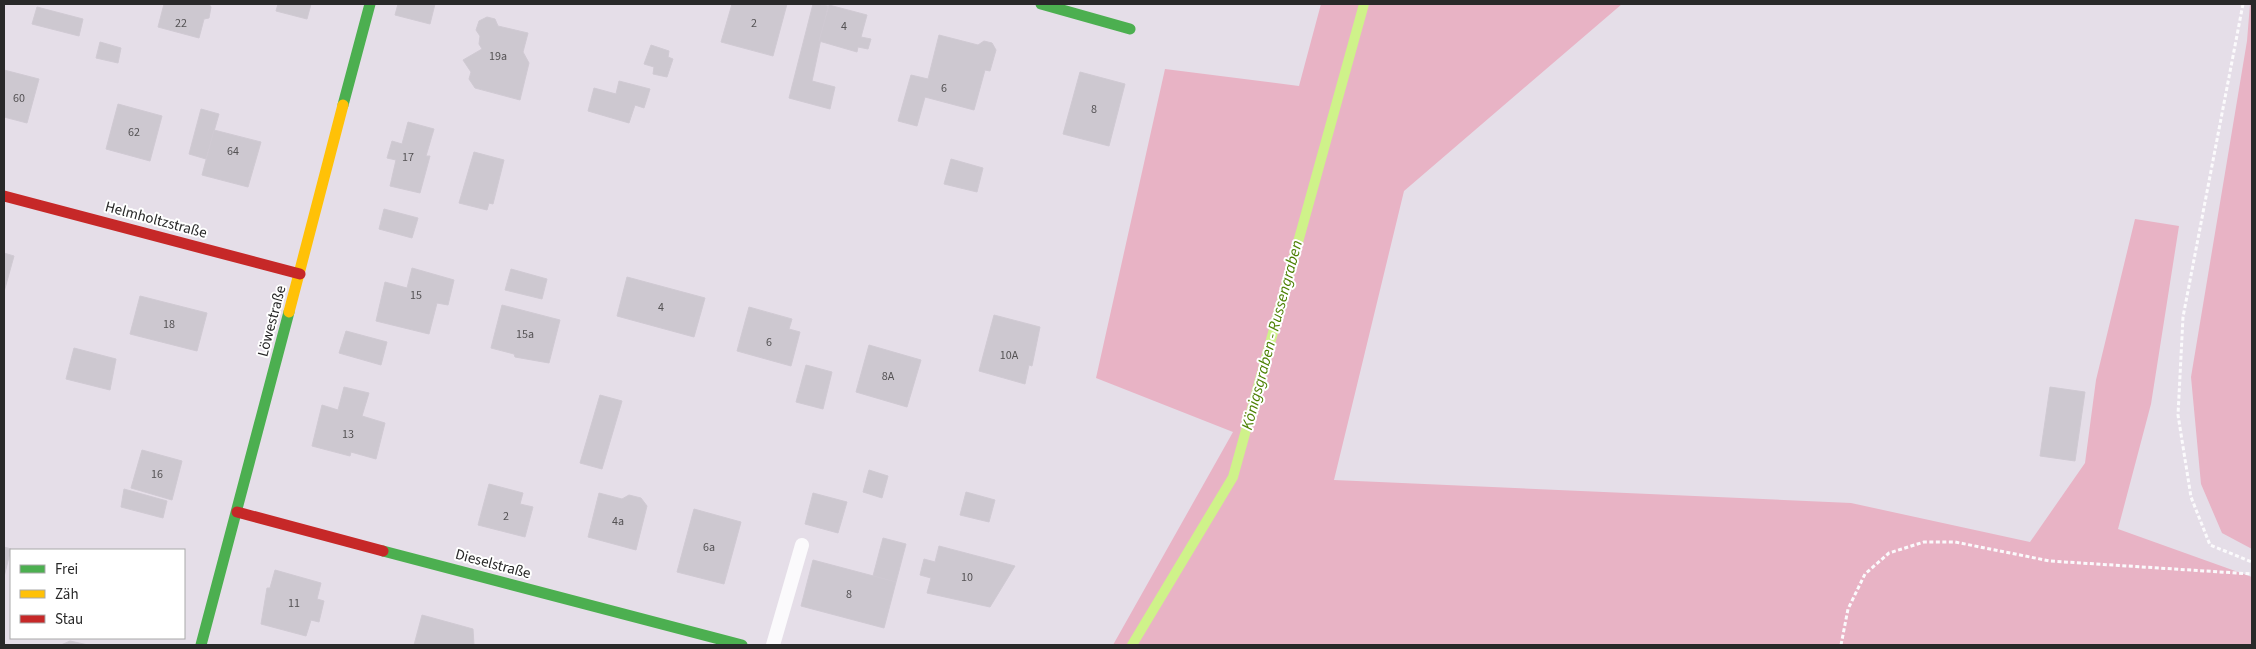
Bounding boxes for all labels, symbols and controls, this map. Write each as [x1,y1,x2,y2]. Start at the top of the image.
house number: 22 [175,15,187,32]
house number: 2 [751,15,757,32]
house number: 4 [841,18,847,35]
house number: 19a [489,48,507,65]
house number: 6 [941,80,947,97]
house number: 60 [13,90,25,107]
house number: 8 [1091,101,1097,118]
house number: 62 [128,124,140,141]
house number: 64 [227,143,239,160]
house number: 17 [402,149,414,166]
street label: Helmholtzstraße [103,196,209,244]
water label: Königsgraben - Russengraben [1236,238,1308,432]
street label: Löwestraße [252,283,292,359]
house number: 15 [410,287,422,304]
house number: 4 [658,299,664,316]
house number: 18 [163,316,175,333]
house number: 15a [516,326,534,343]
house number: 6 [766,334,772,351]
house number: 10A [1000,347,1019,364]
house number: 8A [882,368,895,385]
house number: 13 [342,426,354,443]
house number: 16 [151,466,163,483]
house number: 2 [503,508,509,525]
house number: 4a [612,513,624,530]
house number: 6a [703,539,715,556]
street label: Dieselstraße [453,544,533,584]
legend [10,549,185,639]
text: Frei [55,559,78,580]
house number: 10 [961,569,973,586]
text: Zäh [55,584,79,605]
house number: 8 [846,586,852,603]
house number: 11 [288,595,300,612]
text: Stau [55,609,83,630]

